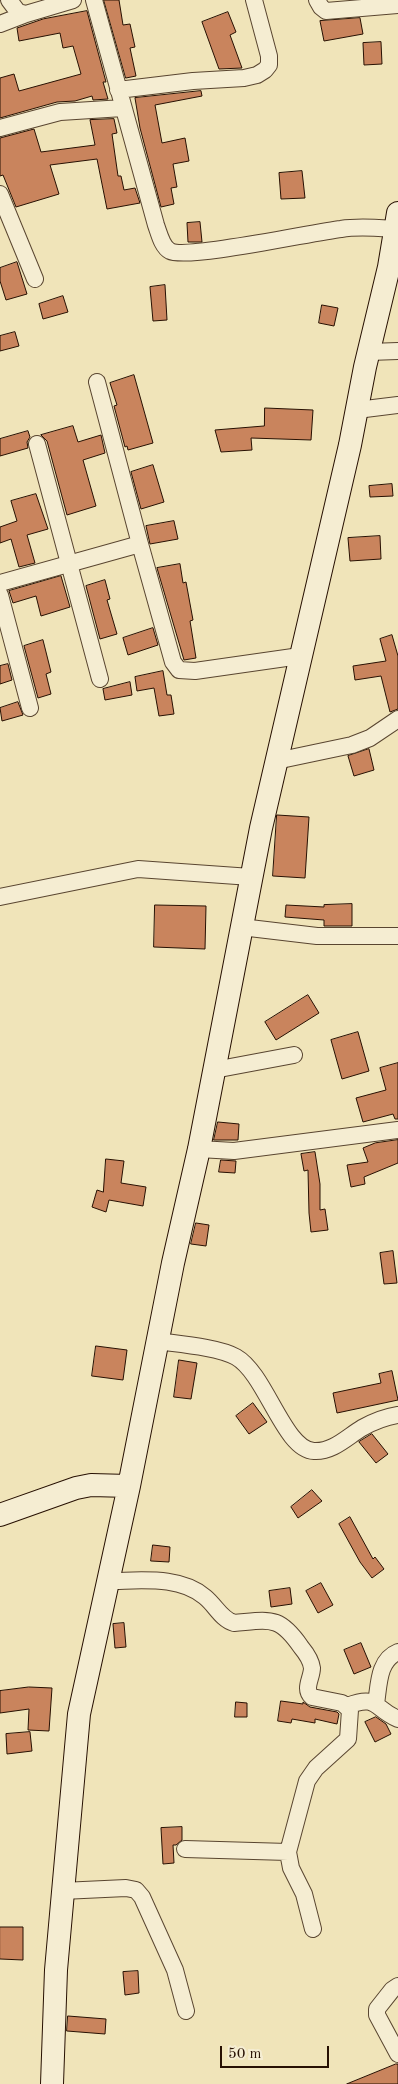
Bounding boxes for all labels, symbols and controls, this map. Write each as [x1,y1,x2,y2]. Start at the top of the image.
scale bar [223,2036,332,2068]
text: 50 m [228,2047,262,2062]

